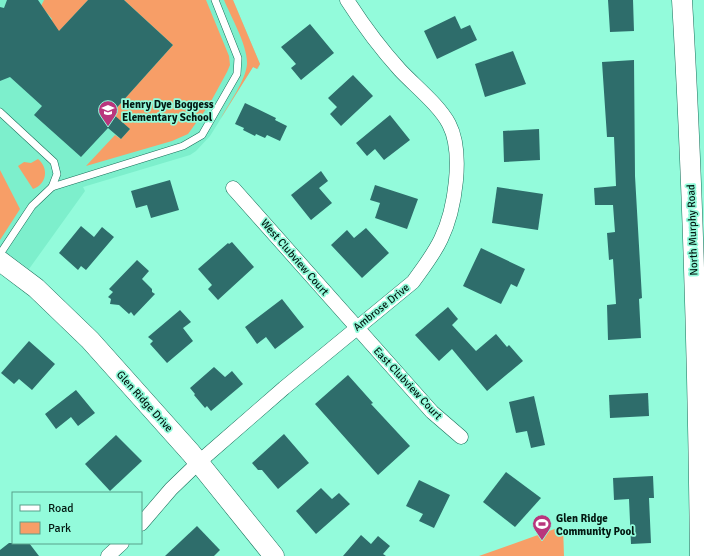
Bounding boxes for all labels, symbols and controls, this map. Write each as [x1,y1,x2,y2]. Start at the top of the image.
place label: Henry Dye Boggess Elementary School [122,98,214,124]
school or university icon: Henry Dye Boggess Elementary School [97,99,119,127]
street label: North Murphy Road [684,184,701,276]
street label: West Clubview Court [258,216,331,298]
street label: Ambrose Drive [351,281,412,334]
street label: East Clubview Court [371,344,445,422]
street label: Glen Ridge Drive [114,368,176,435]
legend [12,492,142,544]
text: Road [48,501,74,516]
place label: Glen Ridge Community Pool [556,512,635,538]
sports icon: Glen Ridge Community Pool [531,513,553,541]
text: Park [48,521,71,536]

